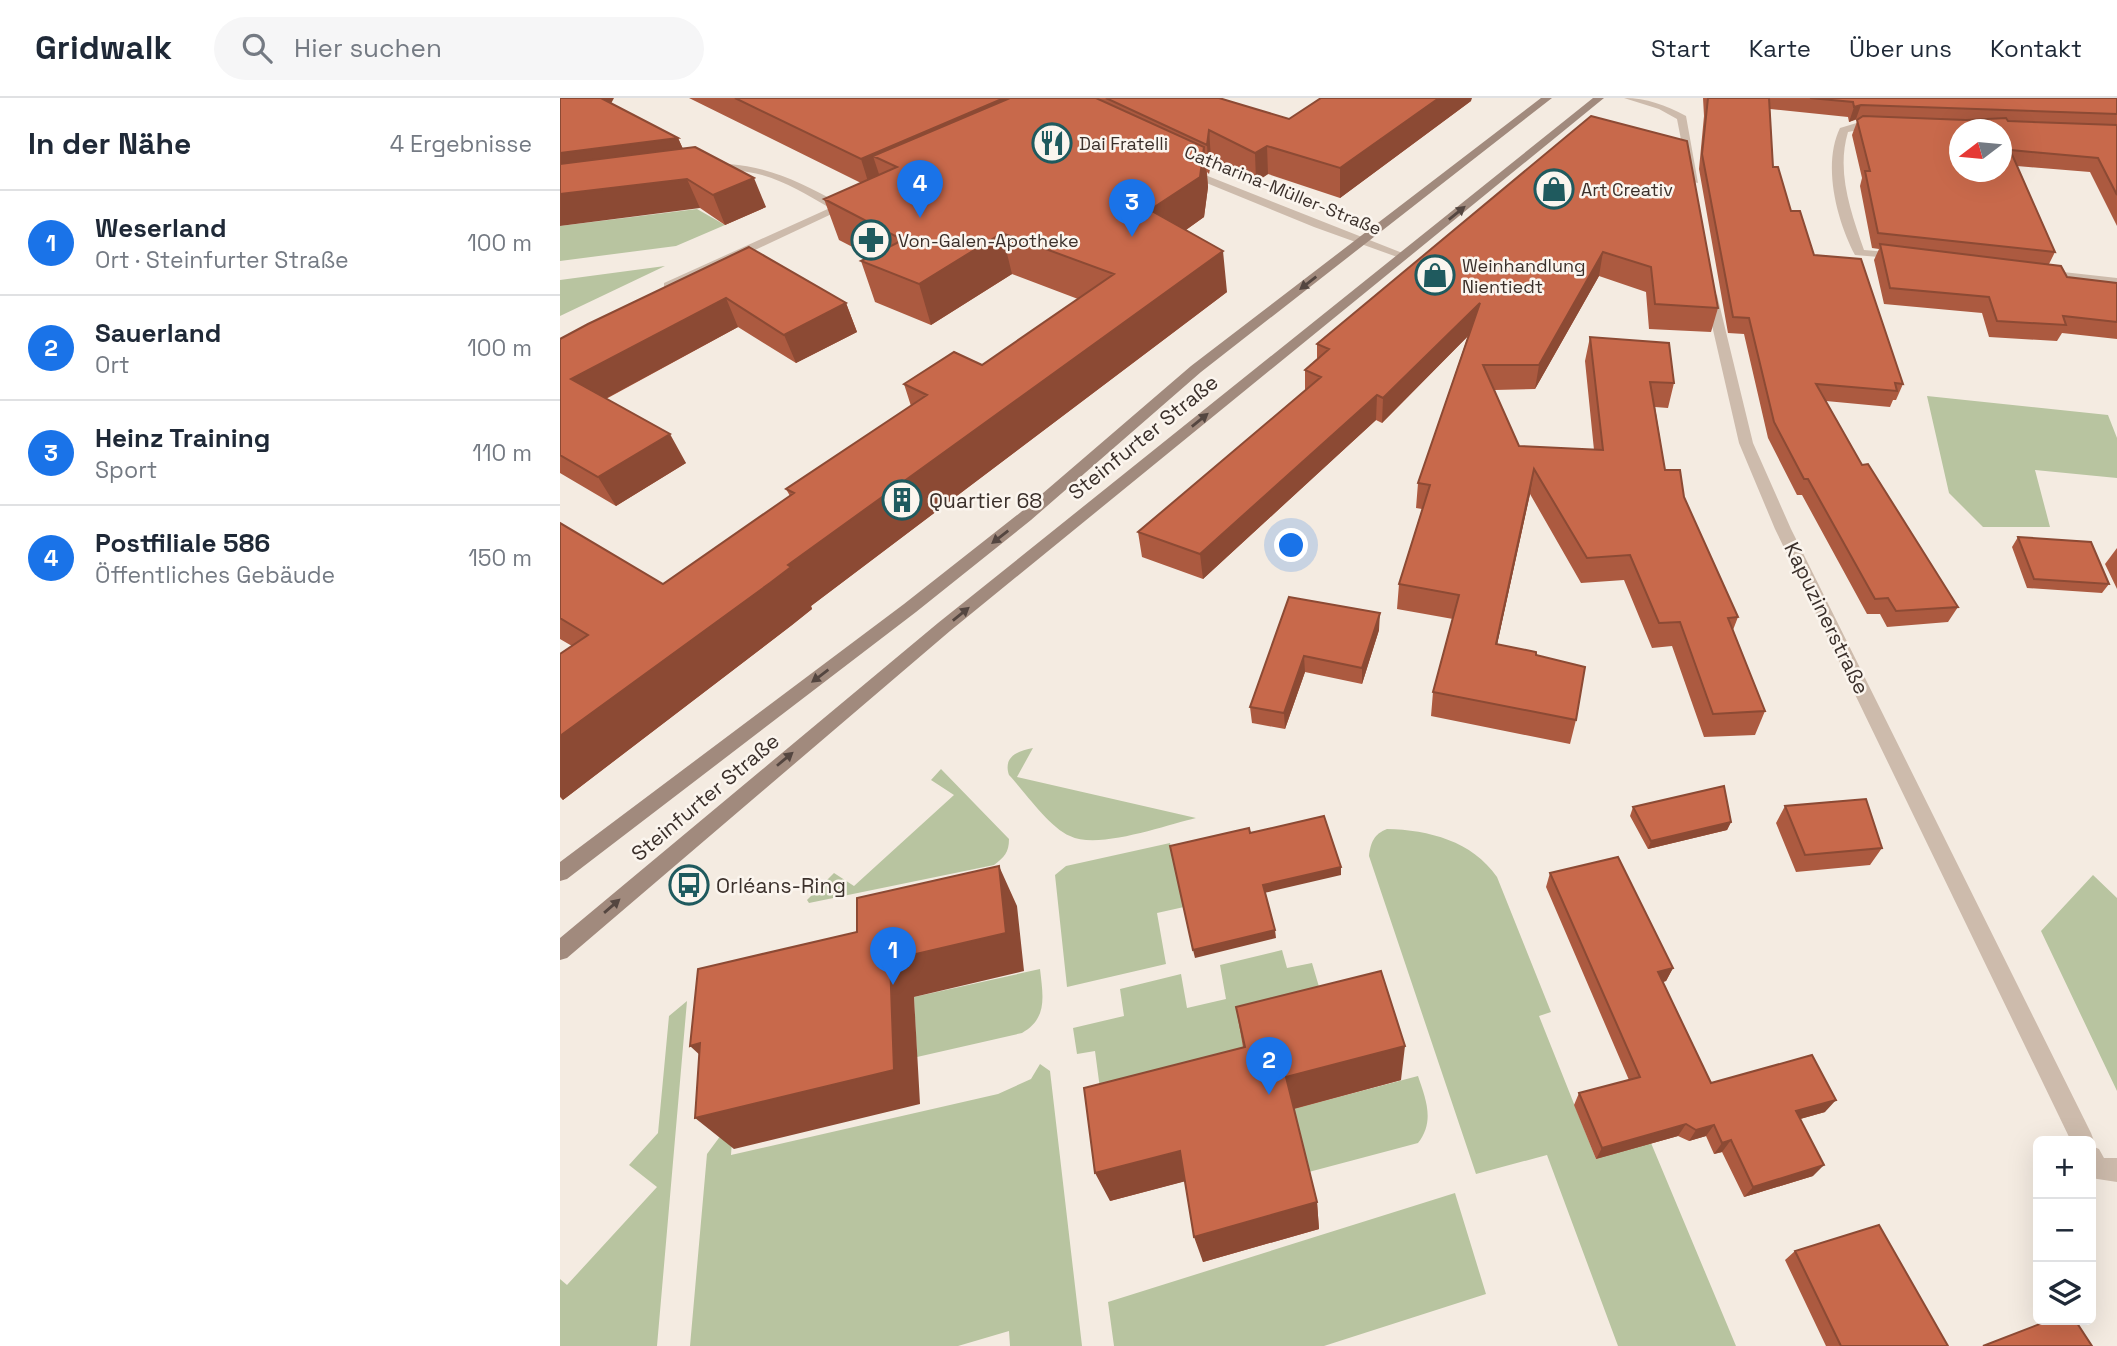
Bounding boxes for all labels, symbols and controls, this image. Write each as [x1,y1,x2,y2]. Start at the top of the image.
search box [214,17,704,80]
text: Gridwalk [35,27,172,69]
icon: search [238,29,276,67]
text: Hier suchen [294,31,442,65]
text: Start [1651,33,1711,64]
text: Karte [1749,33,1811,64]
text: Über uns [1849,33,1952,64]
text: Kontakt [1990,33,2082,64]
north arrow [1949,119,2012,182]
restaurant icon: Dai Fratelli [1031,122,1073,164]
text: In der Nähe [28,124,191,163]
text: 4 Ergebnisse [390,129,532,159]
place label: Dai Fratelli [1079,132,1168,155]
street label: Catharina-Müller-Straße [1181,140,1385,240]
pin: 4 [897,160,943,218]
shop icon: Art Creativ [1533,168,1575,210]
place label: Art Creativ [1581,178,1673,201]
pin: 3 [1109,179,1155,237]
one-way arrow [1447,206,1465,221]
text: Weserland [95,211,227,245]
pharmacy icon: Von-Galen-Apotheke [850,219,892,261]
text: 1 [46,228,56,258]
text: 100 m [467,228,532,258]
place label: Von-Galen-Apotheke [898,229,1079,252]
text: Ort · Steinfurter Straße [95,245,349,275]
shop icon: Weinhandlung Nientiedt [1414,254,1456,296]
place label: Weinhandlung Nientiedt [1462,254,1586,298]
one-way arrow [1299,276,1317,290]
text: Sauerland [95,316,221,350]
text: 2 [44,333,58,363]
text: 100 m [467,333,532,363]
text: Ort [95,350,130,380]
street label: Steinfurter Straße [1063,368,1223,506]
one-way arrow [1191,412,1209,427]
text: Heinz Training [95,421,270,455]
text: 3 [44,438,58,468]
text: 110 m [472,438,532,468]
text: Sport [95,455,157,485]
building icon: Quartier 68 [881,479,923,521]
place label: Quartier 68 [929,487,1042,514]
text: Postfiliale 586 [95,526,270,560]
your location [1274,528,1308,562]
one-way arrow [991,529,1009,543]
street label: Kapuzinerstraße [1778,537,1876,699]
text: 4 [44,543,58,573]
text: 150 m [468,543,532,573]
text: Öffentliches Gebäude [95,560,335,590]
one-way arrow [952,607,969,622]
one-way arrow [811,669,829,683]
street label: Steinfurter Straße [625,727,785,867]
one-way arrow [777,752,794,767]
bus stop icon: Orléans-Ring [668,864,710,906]
place label: Orléans-Ring [716,872,846,899]
one-way arrow [603,899,620,914]
pin: 1 [870,927,916,985]
pin: 2 [1246,1037,1292,1095]
map controls [2033,1136,2096,1325]
button: + [2033,1136,2096,1199]
button: − [2033,1199,2096,1262]
button: layers [2033,1262,2096,1325]

